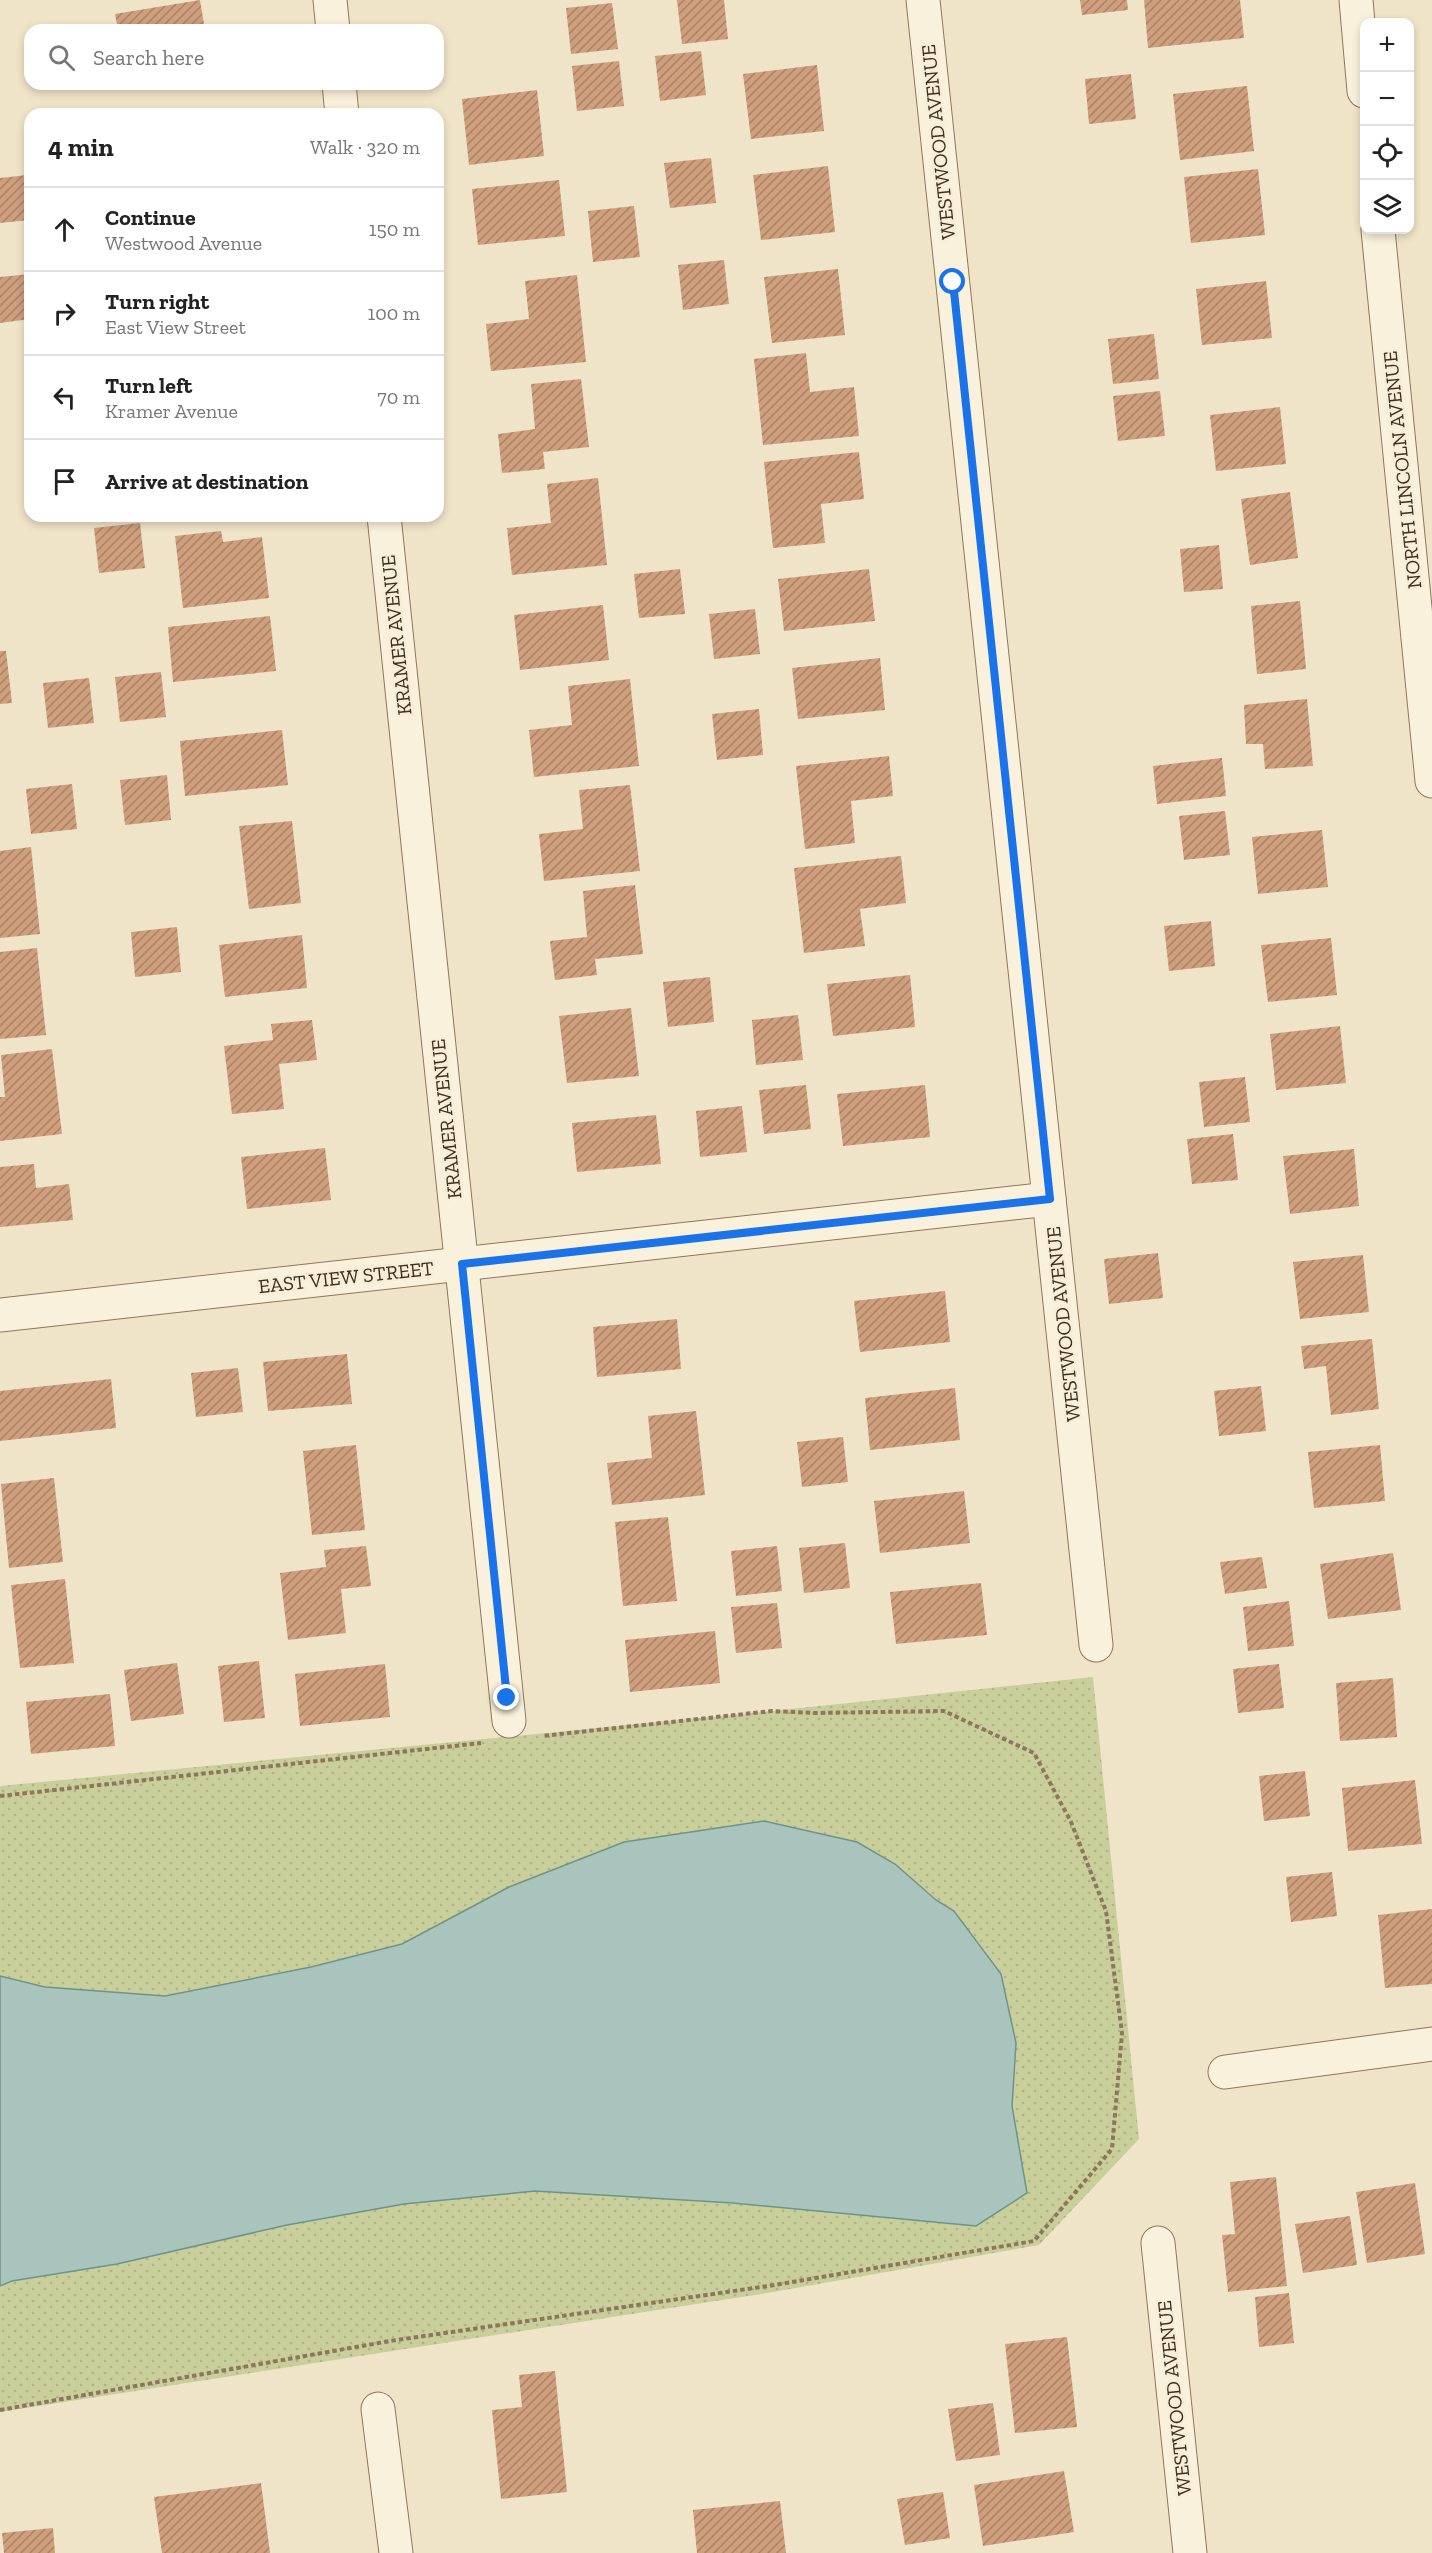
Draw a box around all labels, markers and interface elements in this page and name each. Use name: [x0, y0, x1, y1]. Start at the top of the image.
map controls: [1360, 18, 1414, 234]
button: +: [1360, 18, 1414, 72]
search box: [24, 24, 444, 90]
icon: search: [45, 41, 78, 74]
street label: WESTWOOD AVENUE: [916, 43, 960, 241]
text: Search here: [93, 44, 204, 71]
button: −: [1360, 72, 1414, 126]
button: locate: [1360, 126, 1414, 180]
text: 4 min: [48, 131, 114, 163]
text: Walk · 320 m: [310, 135, 420, 159]
button: layers: [1360, 180, 1414, 234]
text: Continue: [105, 204, 196, 231]
icon: ahead: [48, 213, 81, 246]
text: 150 m: [369, 217, 420, 241]
text: Westwood Avenue: [105, 231, 262, 255]
route start: [939, 268, 965, 294]
text: Turn right: [105, 288, 209, 315]
icon: right: [48, 297, 81, 330]
text: 100 m: [367, 301, 420, 325]
text: East View Street: [105, 315, 246, 339]
street label: NORTH LINCOLN AVENUE: [1378, 350, 1426, 590]
text: Turn left: [105, 372, 192, 399]
icon: left: [48, 381, 81, 414]
text: 70 m: [377, 385, 420, 409]
text: Kramer Avenue: [105, 399, 238, 423]
icon: arrive: [48, 465, 81, 498]
text: Arrive at destination: [105, 468, 308, 495]
street label: KRAMER AVENUE: [376, 554, 416, 716]
street label: KRAMER AVENUE: [426, 1038, 466, 1200]
street label: WESTWOOD AVENUE: [1041, 1225, 1085, 1423]
street label: EAST VIEW STREET: [257, 1256, 435, 1298]
route end: [493, 1684, 519, 1710]
street label: WESTWOOD AVENUE: [1152, 2299, 1196, 2497]

